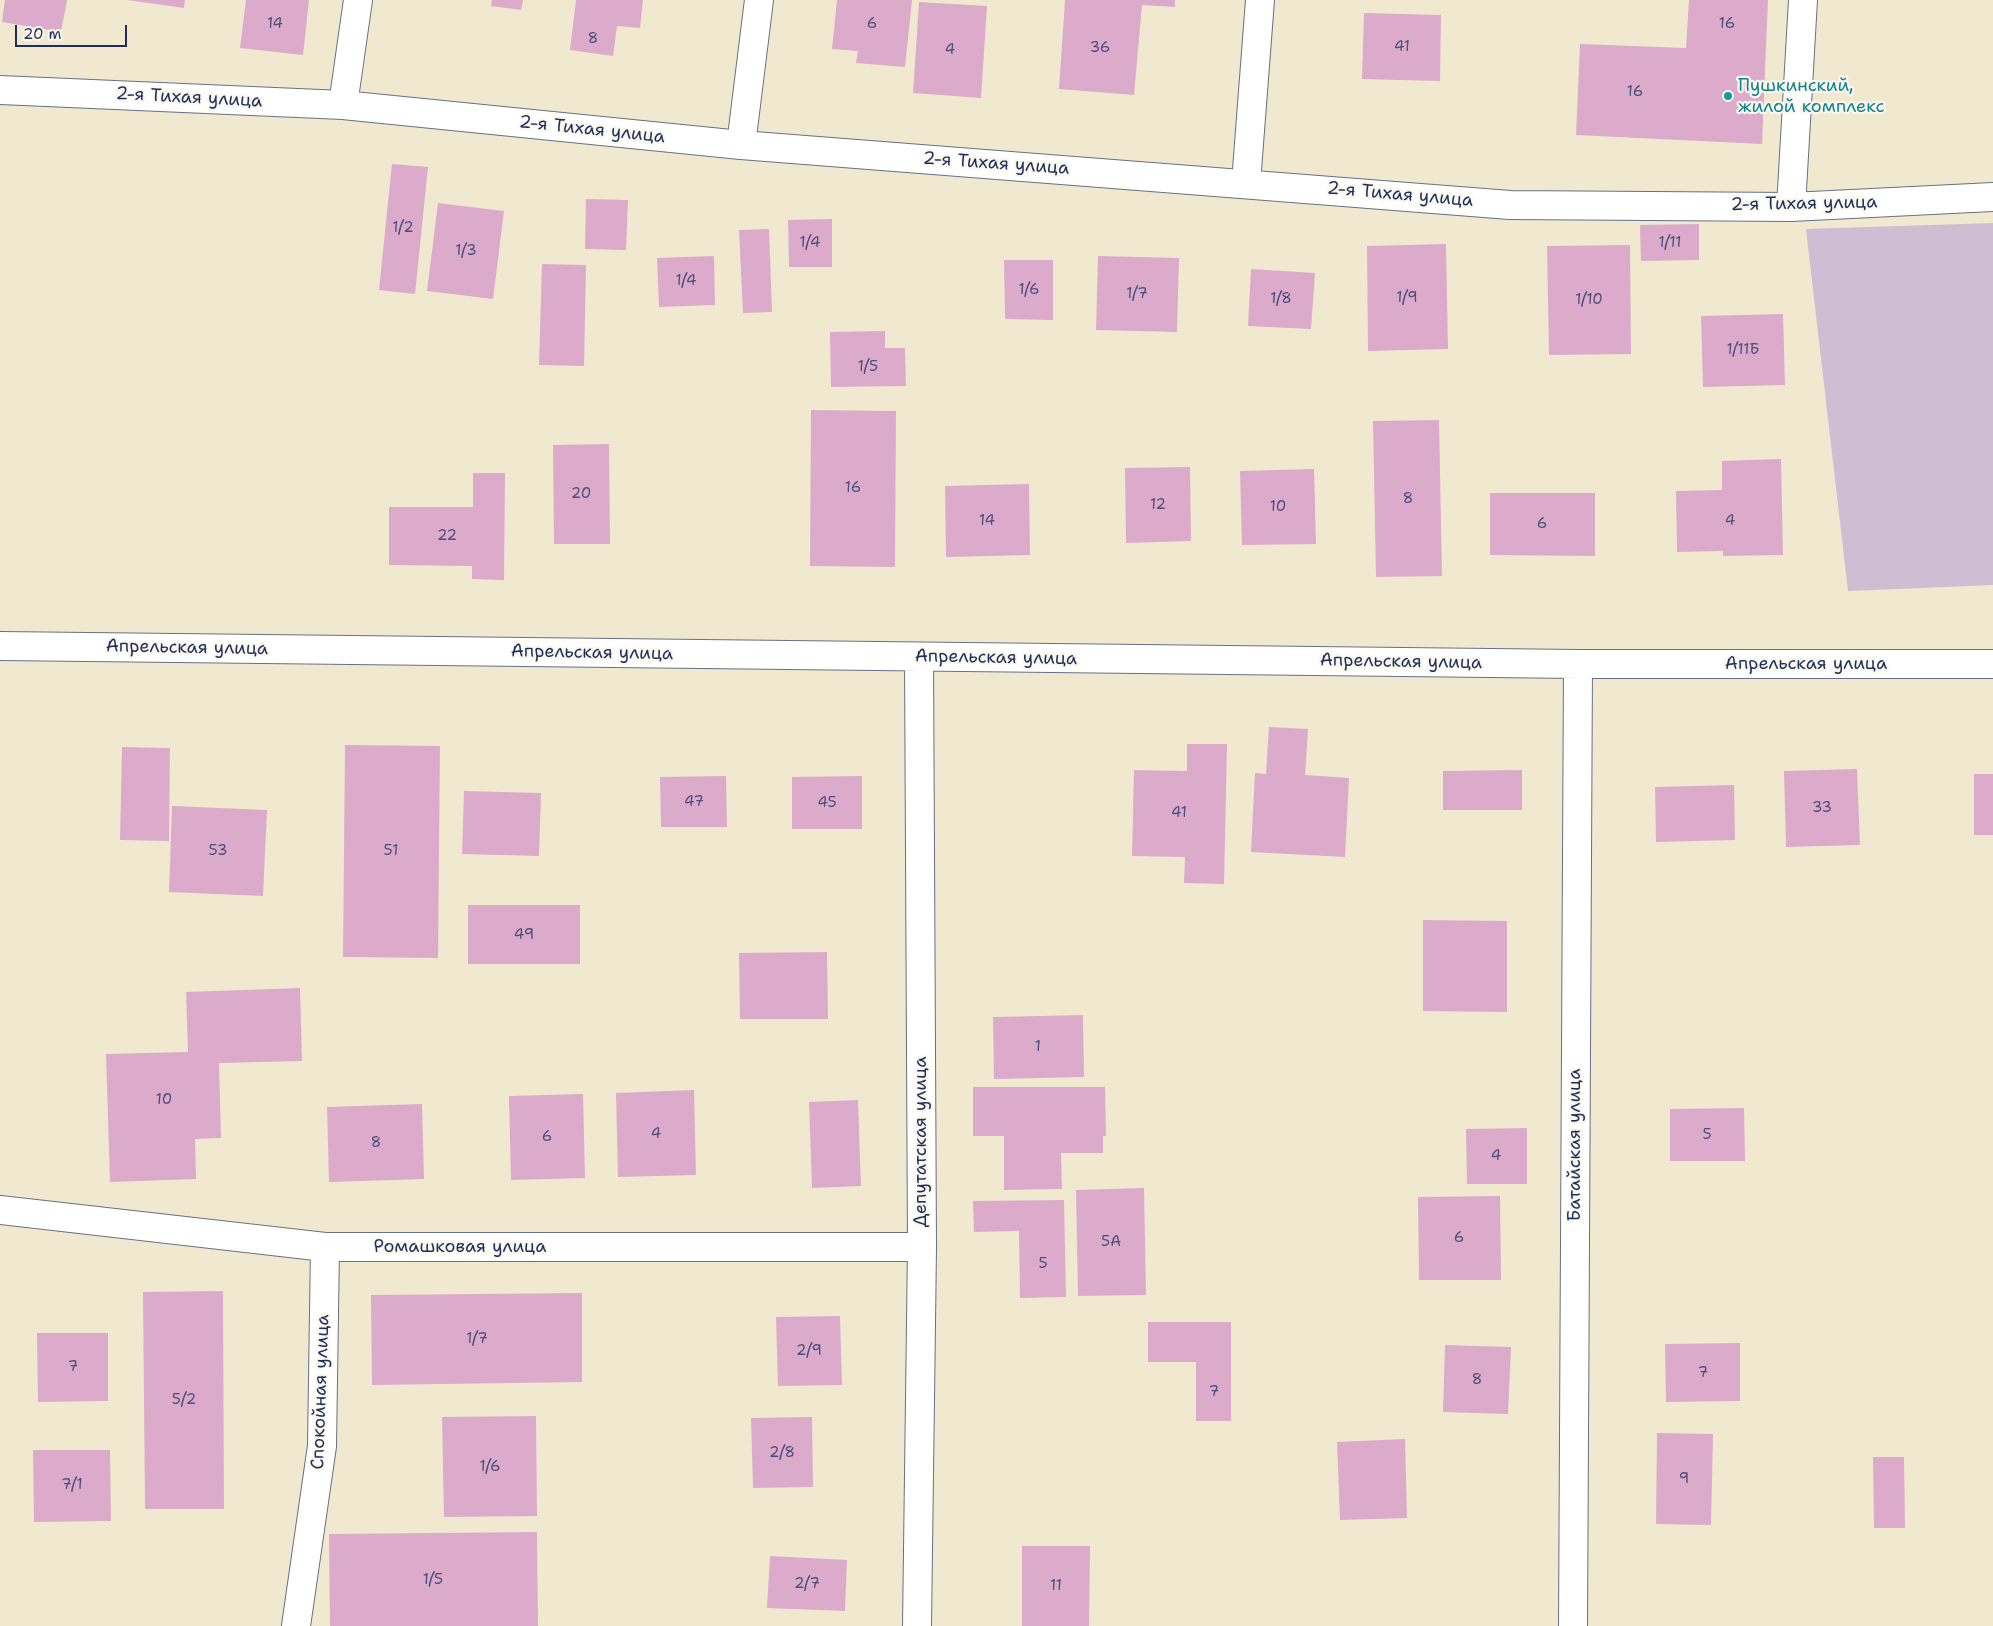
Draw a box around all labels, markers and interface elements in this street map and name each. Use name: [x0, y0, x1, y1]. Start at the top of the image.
scale bar: [18, 15, 130, 47]
house number: 14: [267, 15, 283, 33]
house number: 6: [867, 15, 877, 33]
house number: 16: [1719, 15, 1735, 33]
text: 20 m: [23, 24, 62, 44]
house number: 8: [588, 30, 598, 48]
house number: 41: [1394, 38, 1410, 56]
house number: 36: [1090, 39, 1110, 57]
house number: 4: [945, 41, 955, 59]
place label: Пушкинский, жилой комплекс: [1738, 75, 1884, 118]
street label: 2-я Тихая улица: [115, 83, 263, 113]
house number: 16: [1627, 83, 1643, 101]
marker: Пушкинский, жилой комплекс: [1722, 90, 1734, 102]
street label: 2-я Тихая улица: [518, 112, 666, 148]
street label: 2-я Тихая улица: [922, 148, 1070, 180]
street label: 2-я Тихая улица: [1326, 178, 1474, 212]
street label: 2-я Тихая улица: [1730, 192, 1878, 216]
house number: 1/2: [392, 219, 414, 237]
house number: 1/4: [799, 234, 821, 252]
house number: 1/11: [1658, 234, 1682, 252]
house number: 1/3: [455, 242, 477, 260]
house number: 1/4: [675, 272, 697, 290]
house number: 1/6: [1018, 281, 1040, 299]
house number: 1/7: [1126, 285, 1148, 303]
house number: 1/9: [1396, 289, 1418, 307]
house number: 1/8: [1270, 290, 1292, 308]
house number: 1/10: [1575, 291, 1603, 309]
house number: 1/11Б: [1726, 341, 1760, 359]
house number: 1/5: [858, 358, 878, 376]
house number: 16: [845, 479, 861, 497]
house number: 20: [571, 485, 591, 503]
house number: 8: [1403, 490, 1413, 508]
house number: 12: [1150, 496, 1166, 514]
house number: 10: [1270, 498, 1286, 516]
house number: 14: [979, 512, 995, 530]
house number: 4: [1725, 512, 1735, 530]
house number: 6: [1537, 515, 1547, 533]
house number: 22: [437, 527, 457, 545]
street label: Апрельская улица: [106, 636, 268, 660]
street label: Апрельская улица: [511, 641, 673, 665]
street label: Апрельская улица: [915, 646, 1077, 670]
street label: Апрельская улица: [1320, 650, 1482, 674]
street label: Апрельская улица: [1725, 653, 1887, 675]
house number: 47: [684, 793, 704, 811]
house number: 45: [817, 794, 837, 812]
house number: 33: [1812, 799, 1832, 817]
house number: 41: [1171, 804, 1187, 822]
house number: 53: [209, 842, 227, 860]
house number: 51: [384, 842, 398, 860]
house number: 49: [514, 926, 534, 944]
house number: 1: [1035, 1038, 1041, 1056]
street label: Депутатская улица: [910, 1057, 932, 1227]
street label: Батайская улица: [1564, 1069, 1586, 1221]
house number: 10: [156, 1091, 172, 1109]
house number: 4: [651, 1125, 661, 1143]
house number: 5: [1702, 1126, 1712, 1144]
house number: 6: [542, 1128, 552, 1146]
house number: 8: [371, 1134, 381, 1152]
house number: 4: [1491, 1147, 1501, 1165]
house number: 6: [1454, 1229, 1464, 1247]
house number: 5А: [1101, 1233, 1121, 1251]
street label: Ромашковая улица: [374, 1236, 546, 1258]
house number: 5: [1038, 1255, 1048, 1273]
street label: Спокойная улица: [307, 1314, 335, 1470]
house number: 1/7: [466, 1330, 488, 1348]
house number: 2/9: [796, 1342, 822, 1360]
house number: 7: [68, 1358, 78, 1376]
house number: 7: [1698, 1364, 1708, 1382]
house number: 8: [1472, 1371, 1482, 1389]
house number: 7: [1209, 1383, 1219, 1401]
house number: 5/2: [172, 1391, 196, 1409]
house number: 2/8: [769, 1444, 795, 1462]
house number: 1/6: [479, 1458, 501, 1476]
house number: 9: [1679, 1470, 1689, 1488]
house number: 7/1: [61, 1476, 83, 1494]
house number: 1/5: [423, 1571, 443, 1589]
house number: 2/7: [794, 1575, 820, 1593]
house number: 11: [1050, 1577, 1062, 1595]

